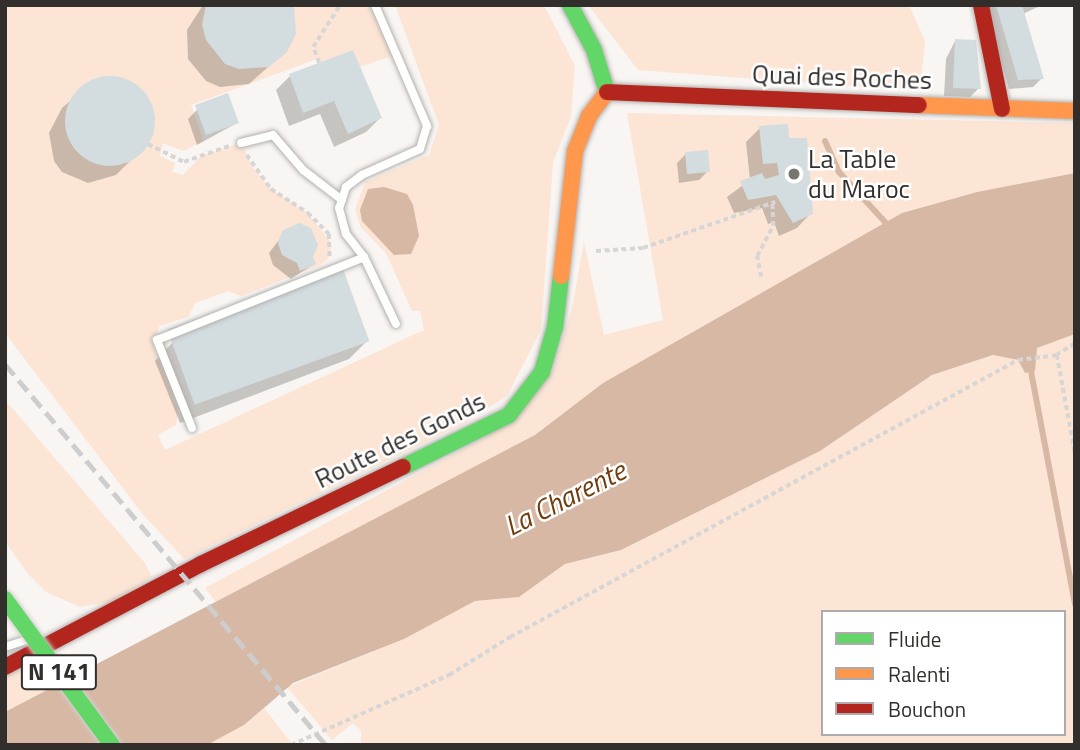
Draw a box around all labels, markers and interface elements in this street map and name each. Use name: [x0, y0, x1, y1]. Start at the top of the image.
street label: Quai des Roches: [751, 58, 933, 96]
place label: La Table du Maroc: [808, 143, 910, 204]
marker: La Table du Maroc: [786, 166, 802, 182]
street label: Route des Gonds: [310, 385, 490, 495]
water label: La Charente: [499, 453, 631, 543]
legend: [821, 610, 1066, 736]
text: Fluide: [888, 623, 941, 655]
road number: N 141: [20, 652, 98, 692]
text: Ralenti: [888, 658, 950, 690]
text: Bouchon: [888, 693, 966, 725]

